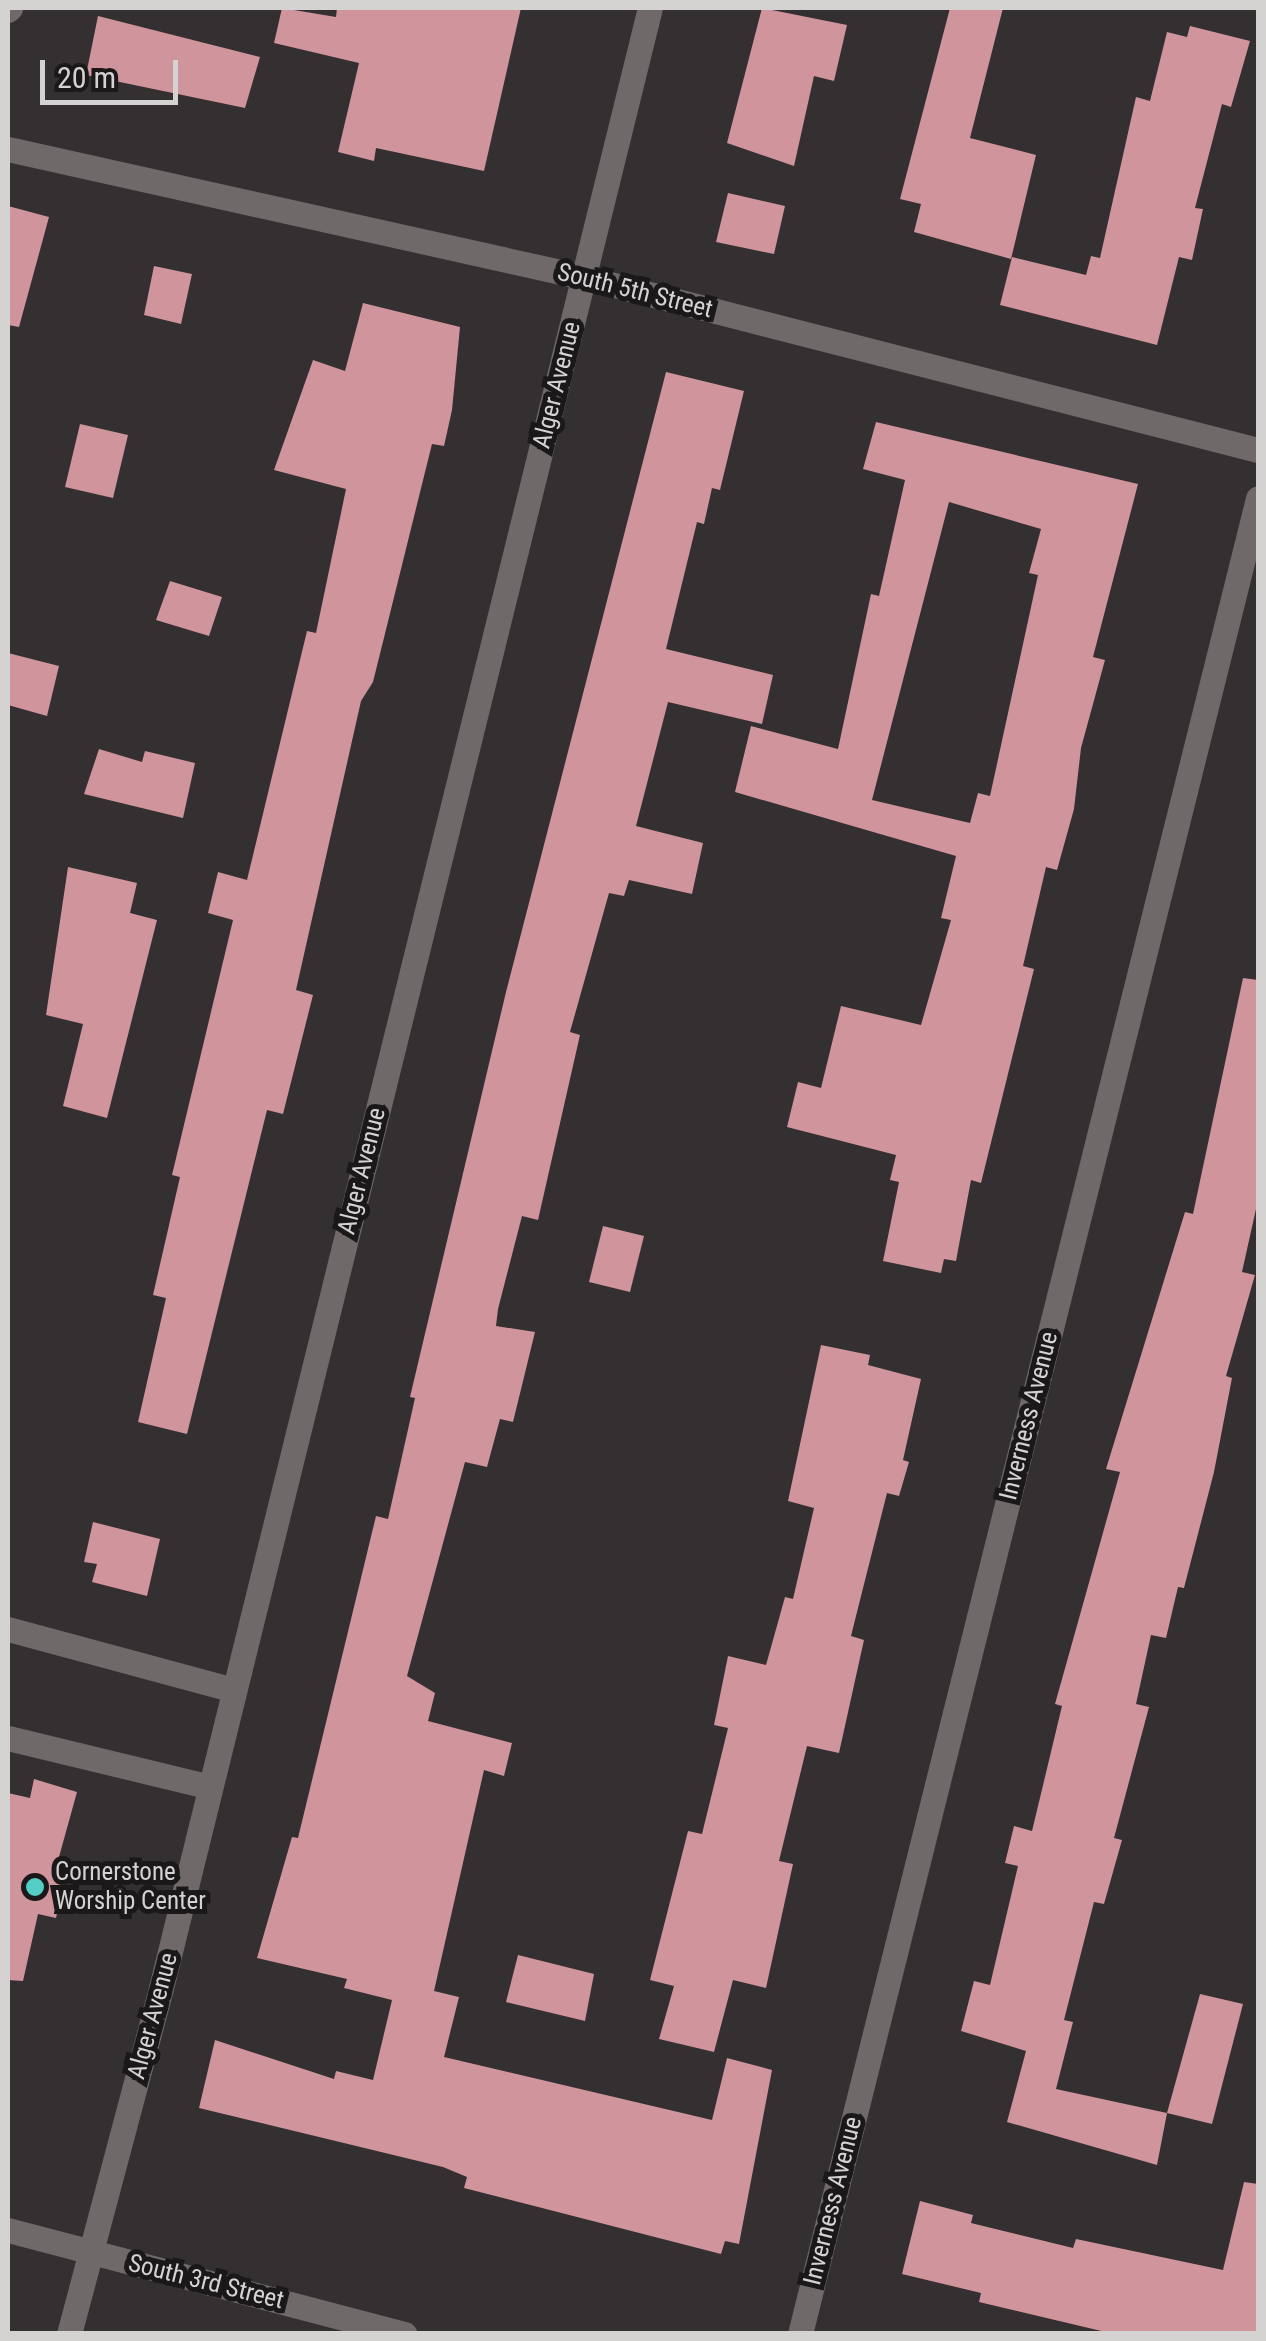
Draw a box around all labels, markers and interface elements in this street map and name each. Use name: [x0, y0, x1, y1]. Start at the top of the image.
scale bar: [45, 40, 182, 102]
text: 20 m: [57, 60, 116, 95]
street label: South 5th Street: [554, 257, 716, 325]
street label: Alger Avenue: [527, 319, 587, 451]
street label: Alger Avenue: [332, 1105, 392, 1237]
street label: Inverness Avenue: [994, 1329, 1064, 1503]
place label: Cornerstone Worship Center: [55, 1858, 206, 1917]
marker: Cornerstone Worship Center: [24, 1876, 46, 1898]
street label: Alger Avenue: [122, 1950, 184, 2082]
street label: Inverness Avenue: [798, 2114, 868, 2288]
street label: South 3rd Street: [125, 2248, 287, 2316]

